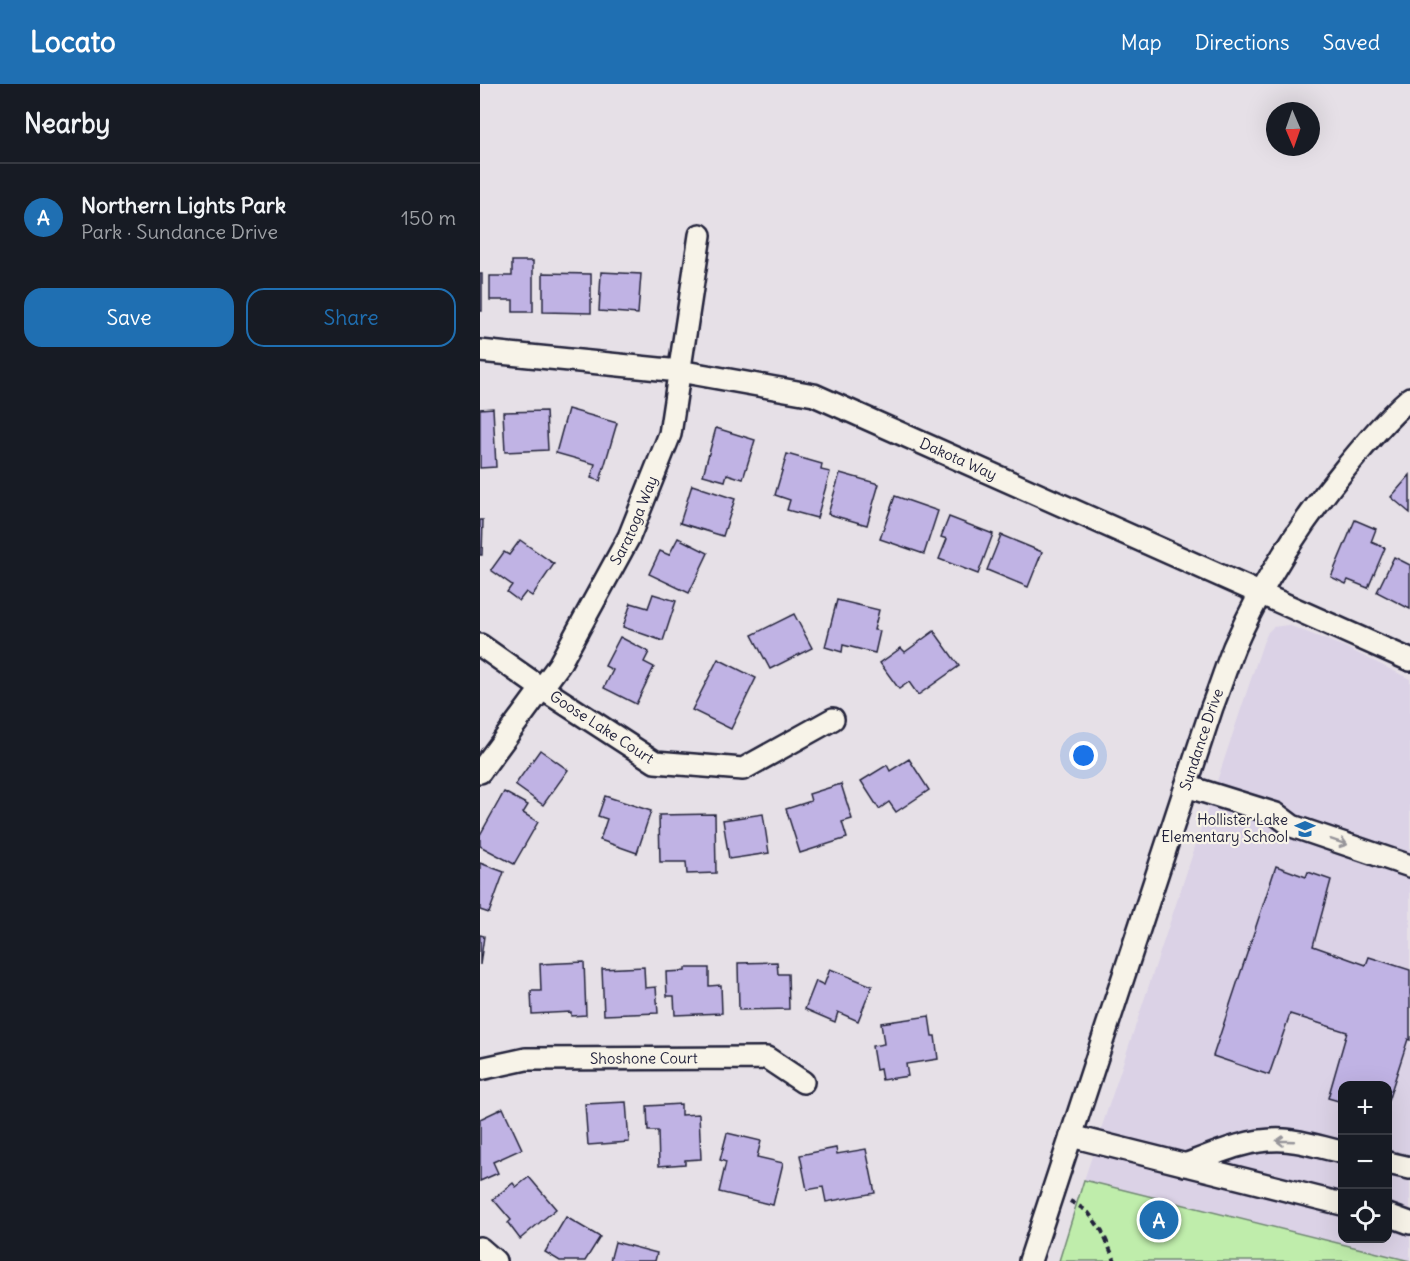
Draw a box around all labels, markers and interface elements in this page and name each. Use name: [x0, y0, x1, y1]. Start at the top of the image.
text: Locato: [30, 24, 116, 60]
text: Map: [1121, 29, 1162, 56]
text: Directions: [1195, 29, 1289, 56]
text: Saved: [1322, 29, 1380, 56]
north arrow: [1266, 102, 1320, 156]
text: Nearby: [24, 107, 110, 140]
text: Northern Lights Park: [81, 191, 286, 219]
text: A: [37, 205, 50, 230]
text: 150 m: [401, 205, 456, 230]
text: Park · Sundance Drive: [81, 219, 278, 244]
button: Save: [24, 288, 234, 347]
button: Share: [246, 288, 456, 347]
street label: Dakota Way: [917, 433, 1000, 484]
street label: Saratoga Way: [605, 473, 661, 568]
street label: Goose Lake Court: [546, 686, 658, 768]
street label: Sundance Drive: [1175, 686, 1227, 793]
your location: [1069, 741, 1098, 770]
place label: Hollister Lake Elementary School: [1161, 810, 1288, 846]
school or university icon: Hollister Lake Elementary School: [1293, 817, 1317, 841]
one-way arrow: [1329, 837, 1348, 848]
street label: Shoshone Court: [590, 1048, 698, 1068]
map controls: [1338, 1081, 1392, 1243]
button: +: [1338, 1081, 1392, 1135]
one-way arrow: [1276, 1135, 1296, 1146]
button: −: [1338, 1135, 1392, 1189]
button: locate: [1338, 1189, 1392, 1243]
pin: A: [1140, 1198, 1178, 1242]

